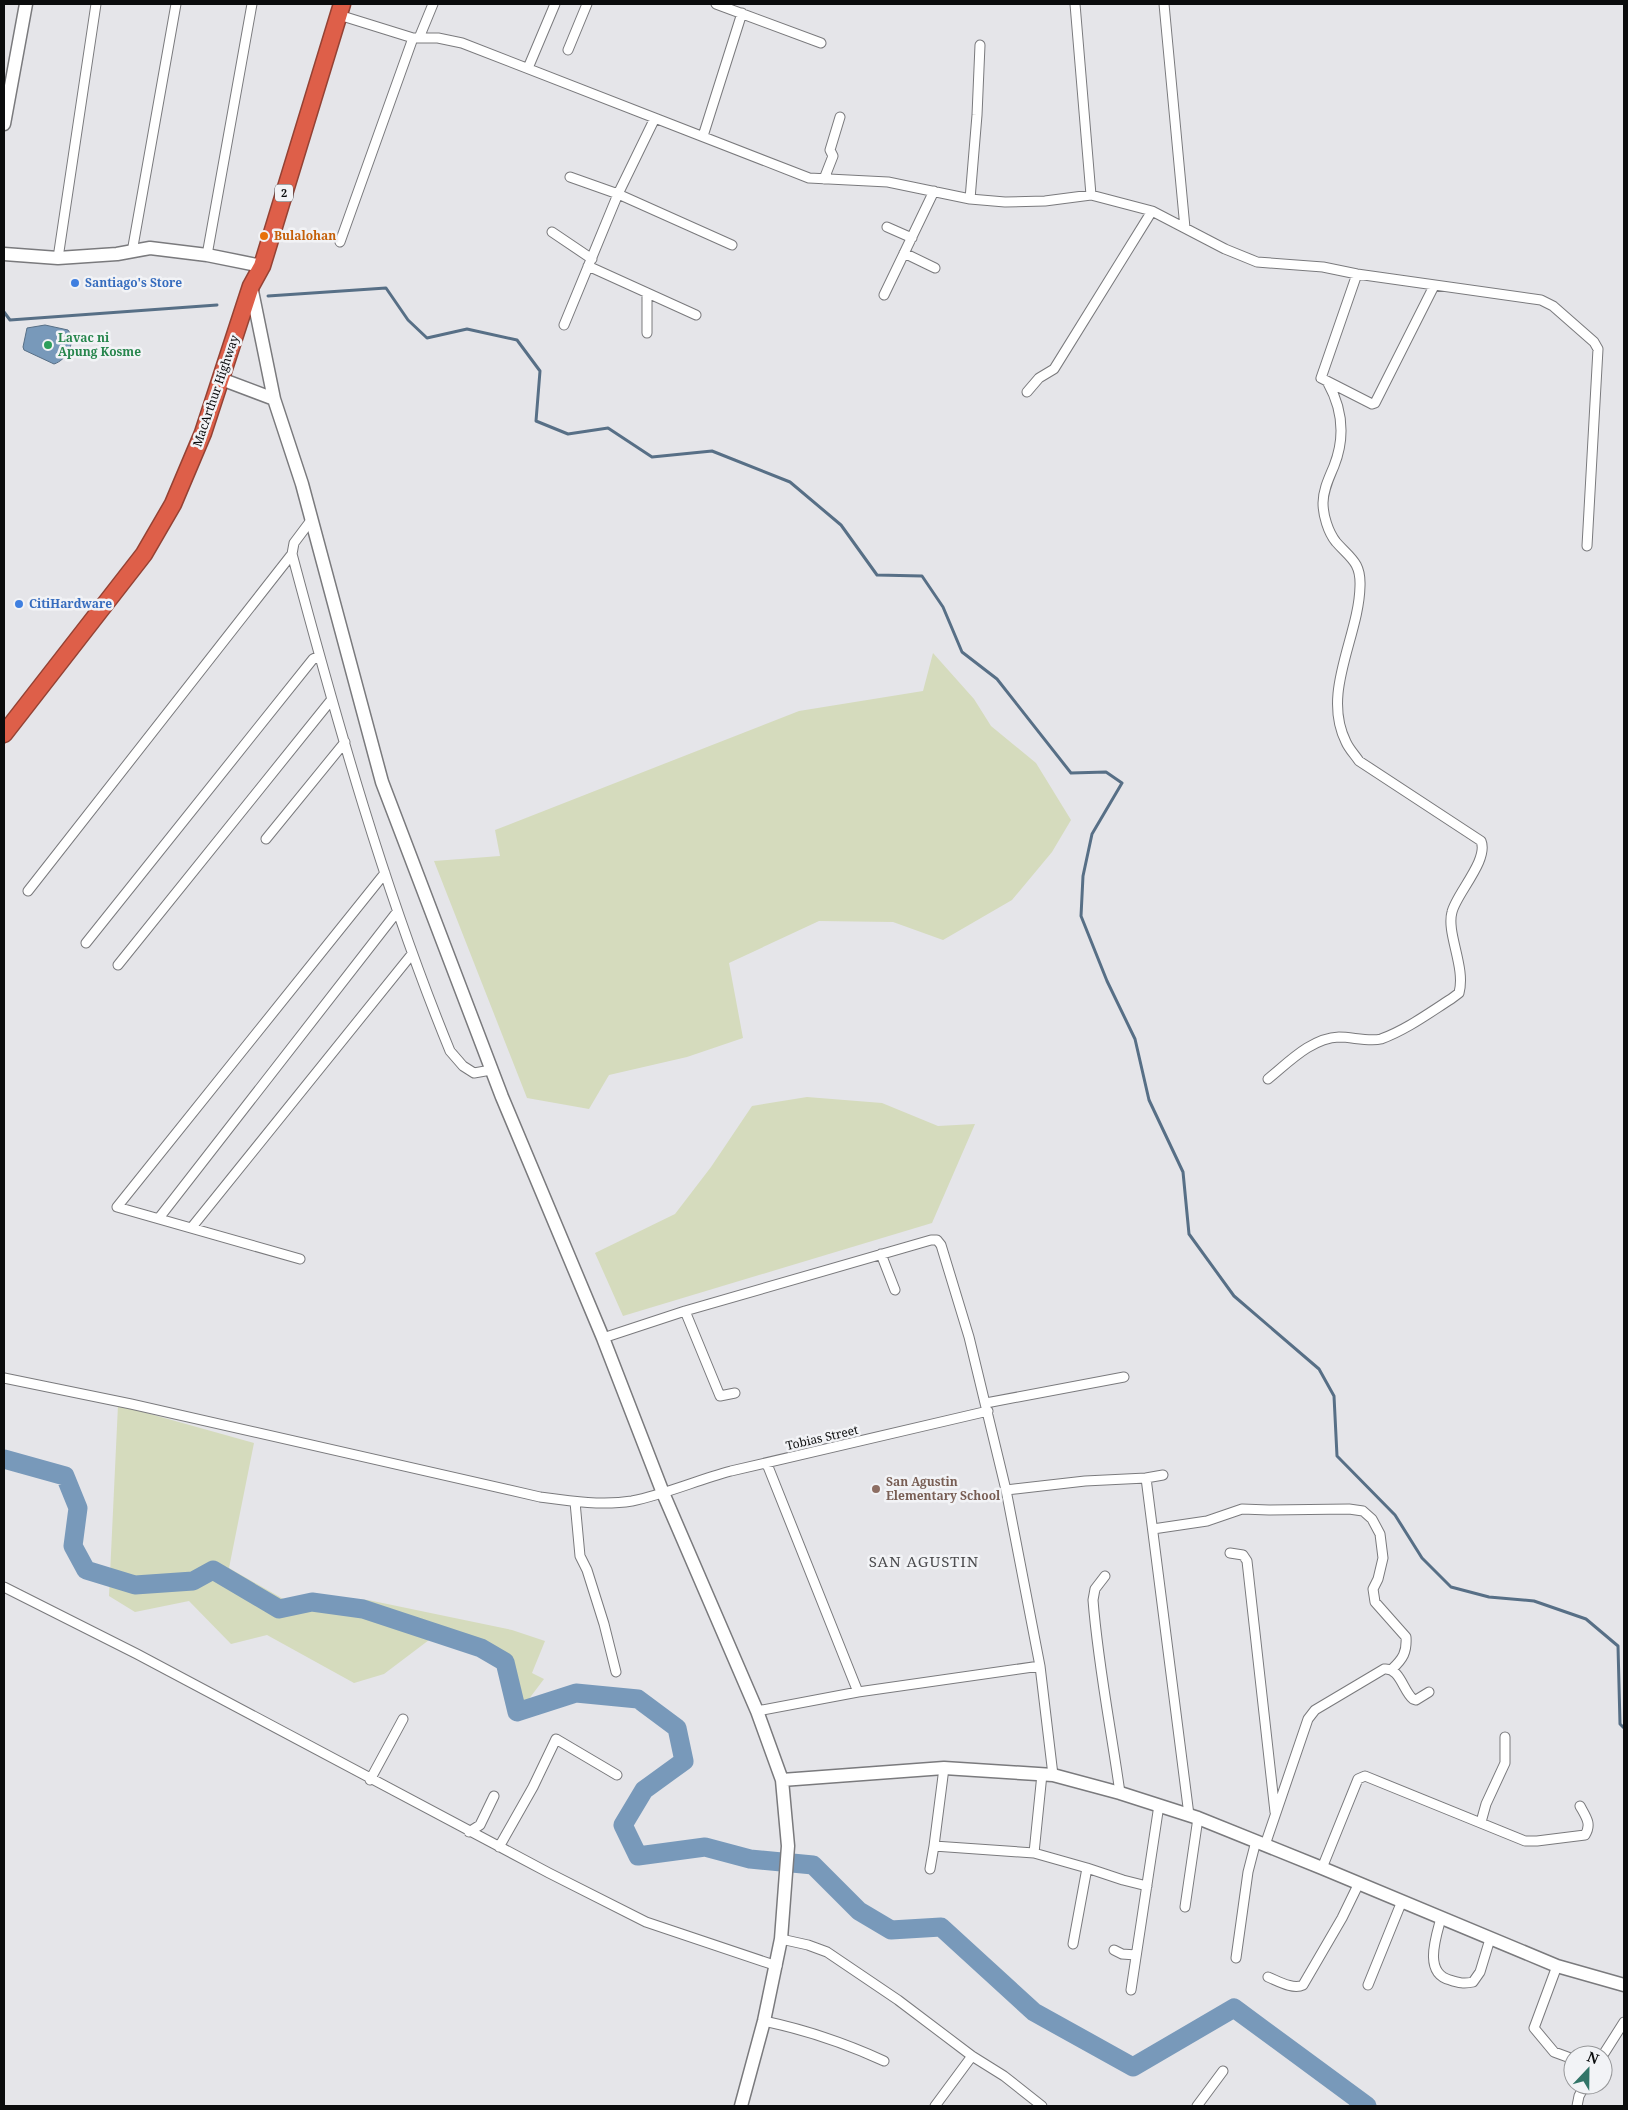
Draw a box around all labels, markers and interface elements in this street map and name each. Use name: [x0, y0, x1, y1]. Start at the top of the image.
road number: 2: [275, 184, 293, 202]
place label: Bulalohan: [274, 227, 336, 244]
marker: Bulalohan: [258, 230, 270, 242]
place label: Santiago's Store: [85, 274, 182, 291]
marker: Santiago's Store: [69, 277, 81, 289]
place label: Lavac ni Apung Kosme: [58, 329, 141, 360]
street label: MacArthur Highway: [188, 332, 243, 449]
marker: Lavac ni Apung Kosme: [42, 339, 54, 351]
place label: CitiHardware: [29, 595, 112, 612]
marker: CitiHardware: [13, 598, 25, 610]
street label: Tobias Street: [784, 1421, 860, 1454]
place label: San Agustin Elementary School: [886, 1473, 1001, 1504]
marker: San Agustin Elementary School: [870, 1483, 882, 1495]
district label: SAN AGUSTIN: [869, 1551, 979, 1571]
north arrow: [1563, 2045, 1613, 2095]
text: N: [1584, 2047, 1602, 2068]

